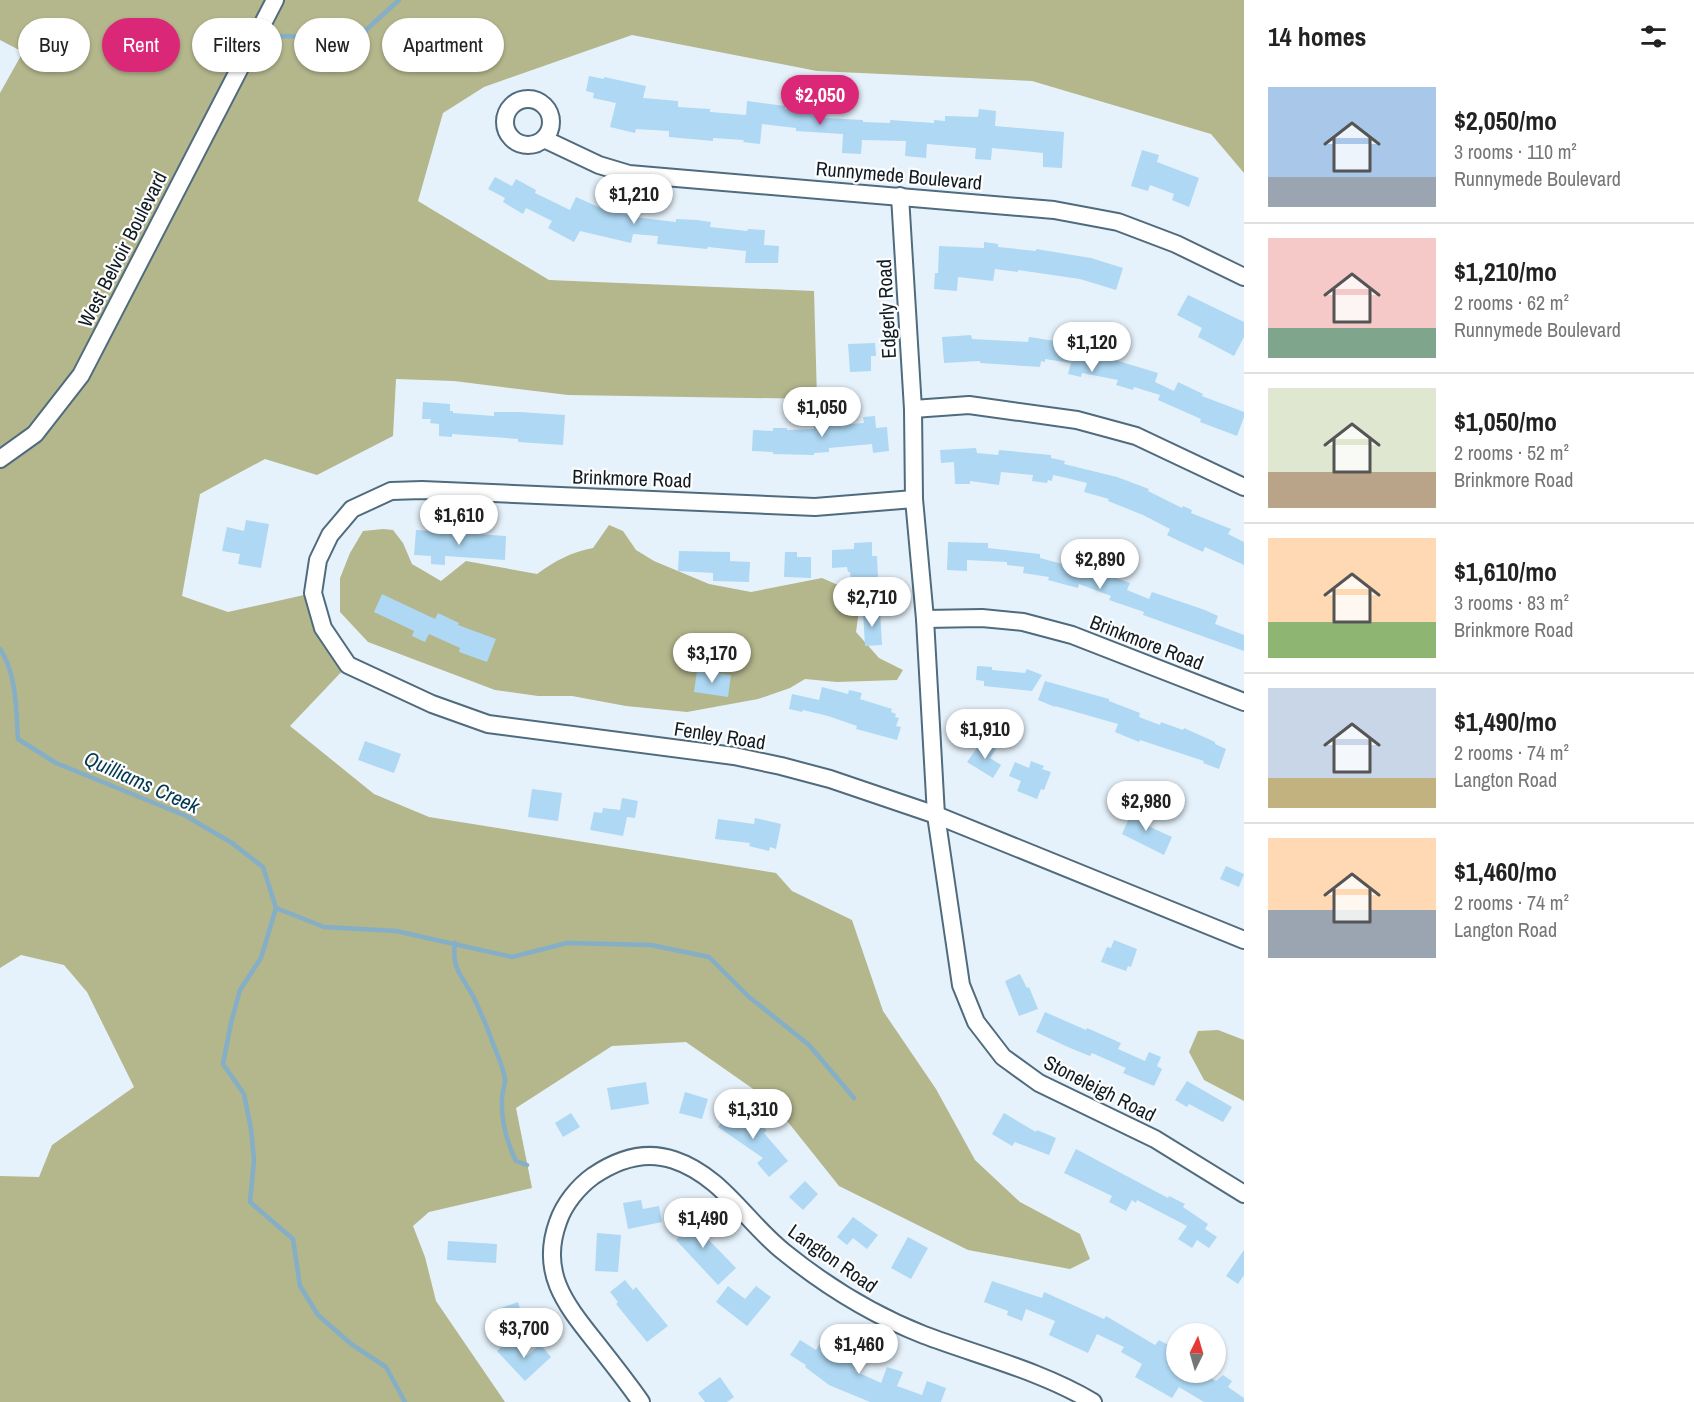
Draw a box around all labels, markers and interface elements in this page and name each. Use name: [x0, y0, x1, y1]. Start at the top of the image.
chip: Buy: [18, 18, 90, 72]
chip: Rent: [102, 18, 180, 72]
chip: Filters: [192, 18, 282, 72]
chip: New: [294, 18, 370, 72]
chip: Apartment: [382, 18, 504, 72]
text: 14 homes: [1268, 19, 1366, 54]
icon: filters: [1637, 20, 1670, 53]
pin: $2,050: [771, 75, 869, 126]
text: $2,050: [795, 81, 845, 108]
text: $2,050/mo: [1454, 103, 1557, 138]
icon: home: [1316, 111, 1388, 183]
text: 3 rooms · 110 m²: [1454, 138, 1577, 165]
street label: Runnymede Boulevard: [815, 154, 983, 196]
text: Runnymede Boulevard: [1454, 165, 1621, 192]
street label: West Belvoir Boulevard: [71, 167, 173, 331]
pin: $1,210: [585, 174, 683, 225]
text: $1,210: [609, 180, 659, 207]
text: $1,210/mo: [1454, 254, 1557, 289]
street label: Edgerly Road: [870, 259, 902, 359]
icon: home: [1316, 262, 1388, 334]
text: 2 rooms · 62 m²: [1454, 289, 1569, 316]
text: Runnymede Boulevard: [1454, 316, 1621, 343]
pin: $1,120: [1043, 322, 1141, 373]
text: $1,120: [1067, 328, 1117, 355]
pin: $1,050: [773, 387, 871, 438]
text: $1,050: [797, 393, 847, 420]
text: $1,050/mo: [1454, 404, 1557, 439]
icon: home: [1316, 412, 1388, 484]
text: 2 rooms · 52 m²: [1454, 439, 1569, 466]
street label: Brinkmore Road: [572, 462, 692, 494]
text: Brinkmore Road: [1454, 466, 1573, 493]
pin: $1,610: [410, 495, 508, 546]
text: $1,610: [434, 501, 484, 528]
pin: $2,890: [1051, 539, 1149, 590]
text: $2,890: [1075, 545, 1125, 572]
text: $1,610/mo: [1454, 554, 1557, 589]
icon: home: [1316, 562, 1388, 634]
pin: $2,710: [823, 577, 921, 628]
text: $2,710: [847, 583, 897, 610]
text: 3 rooms · 83 m²: [1454, 589, 1569, 616]
street label: Brinkmore Road: [1086, 608, 1208, 676]
text: Brinkmore Road: [1454, 616, 1573, 643]
pin: $3,170: [663, 633, 761, 684]
text: $3,170: [687, 639, 737, 666]
text: $1,490/mo: [1454, 704, 1557, 739]
pin: $1,910: [936, 709, 1034, 760]
icon: home: [1316, 712, 1388, 784]
street label: Fenley Road: [672, 714, 768, 756]
text: $1,910: [960, 715, 1010, 742]
text: 2 rooms · 74 m²: [1454, 739, 1569, 766]
water label: Quilliams Creek: [80, 744, 206, 821]
text: Langton Road: [1454, 766, 1557, 793]
pin: $2,980: [1097, 781, 1195, 832]
text: $2,980: [1121, 787, 1171, 814]
text: $1,460/mo: [1454, 854, 1557, 889]
icon: home: [1316, 862, 1388, 934]
text: 2 rooms · 74 m²: [1454, 889, 1569, 916]
text: Langton Road: [1454, 916, 1557, 943]
street label: Stoneleigh Road: [1039, 1048, 1161, 1128]
pin: $1,310: [704, 1089, 802, 1140]
text: $1,310: [728, 1095, 778, 1122]
pin: $1,490: [654, 1198, 752, 1249]
text: $1,490: [678, 1204, 728, 1231]
street label: Langton Road: [783, 1217, 883, 1299]
pin: $3,700: [475, 1308, 573, 1359]
text: $3,700: [499, 1314, 549, 1341]
north arrow: [1166, 1323, 1226, 1383]
map controls: [1166, 1323, 1226, 1383]
pin: $1,460: [810, 1324, 908, 1375]
text: $1,460: [834, 1330, 884, 1357]

